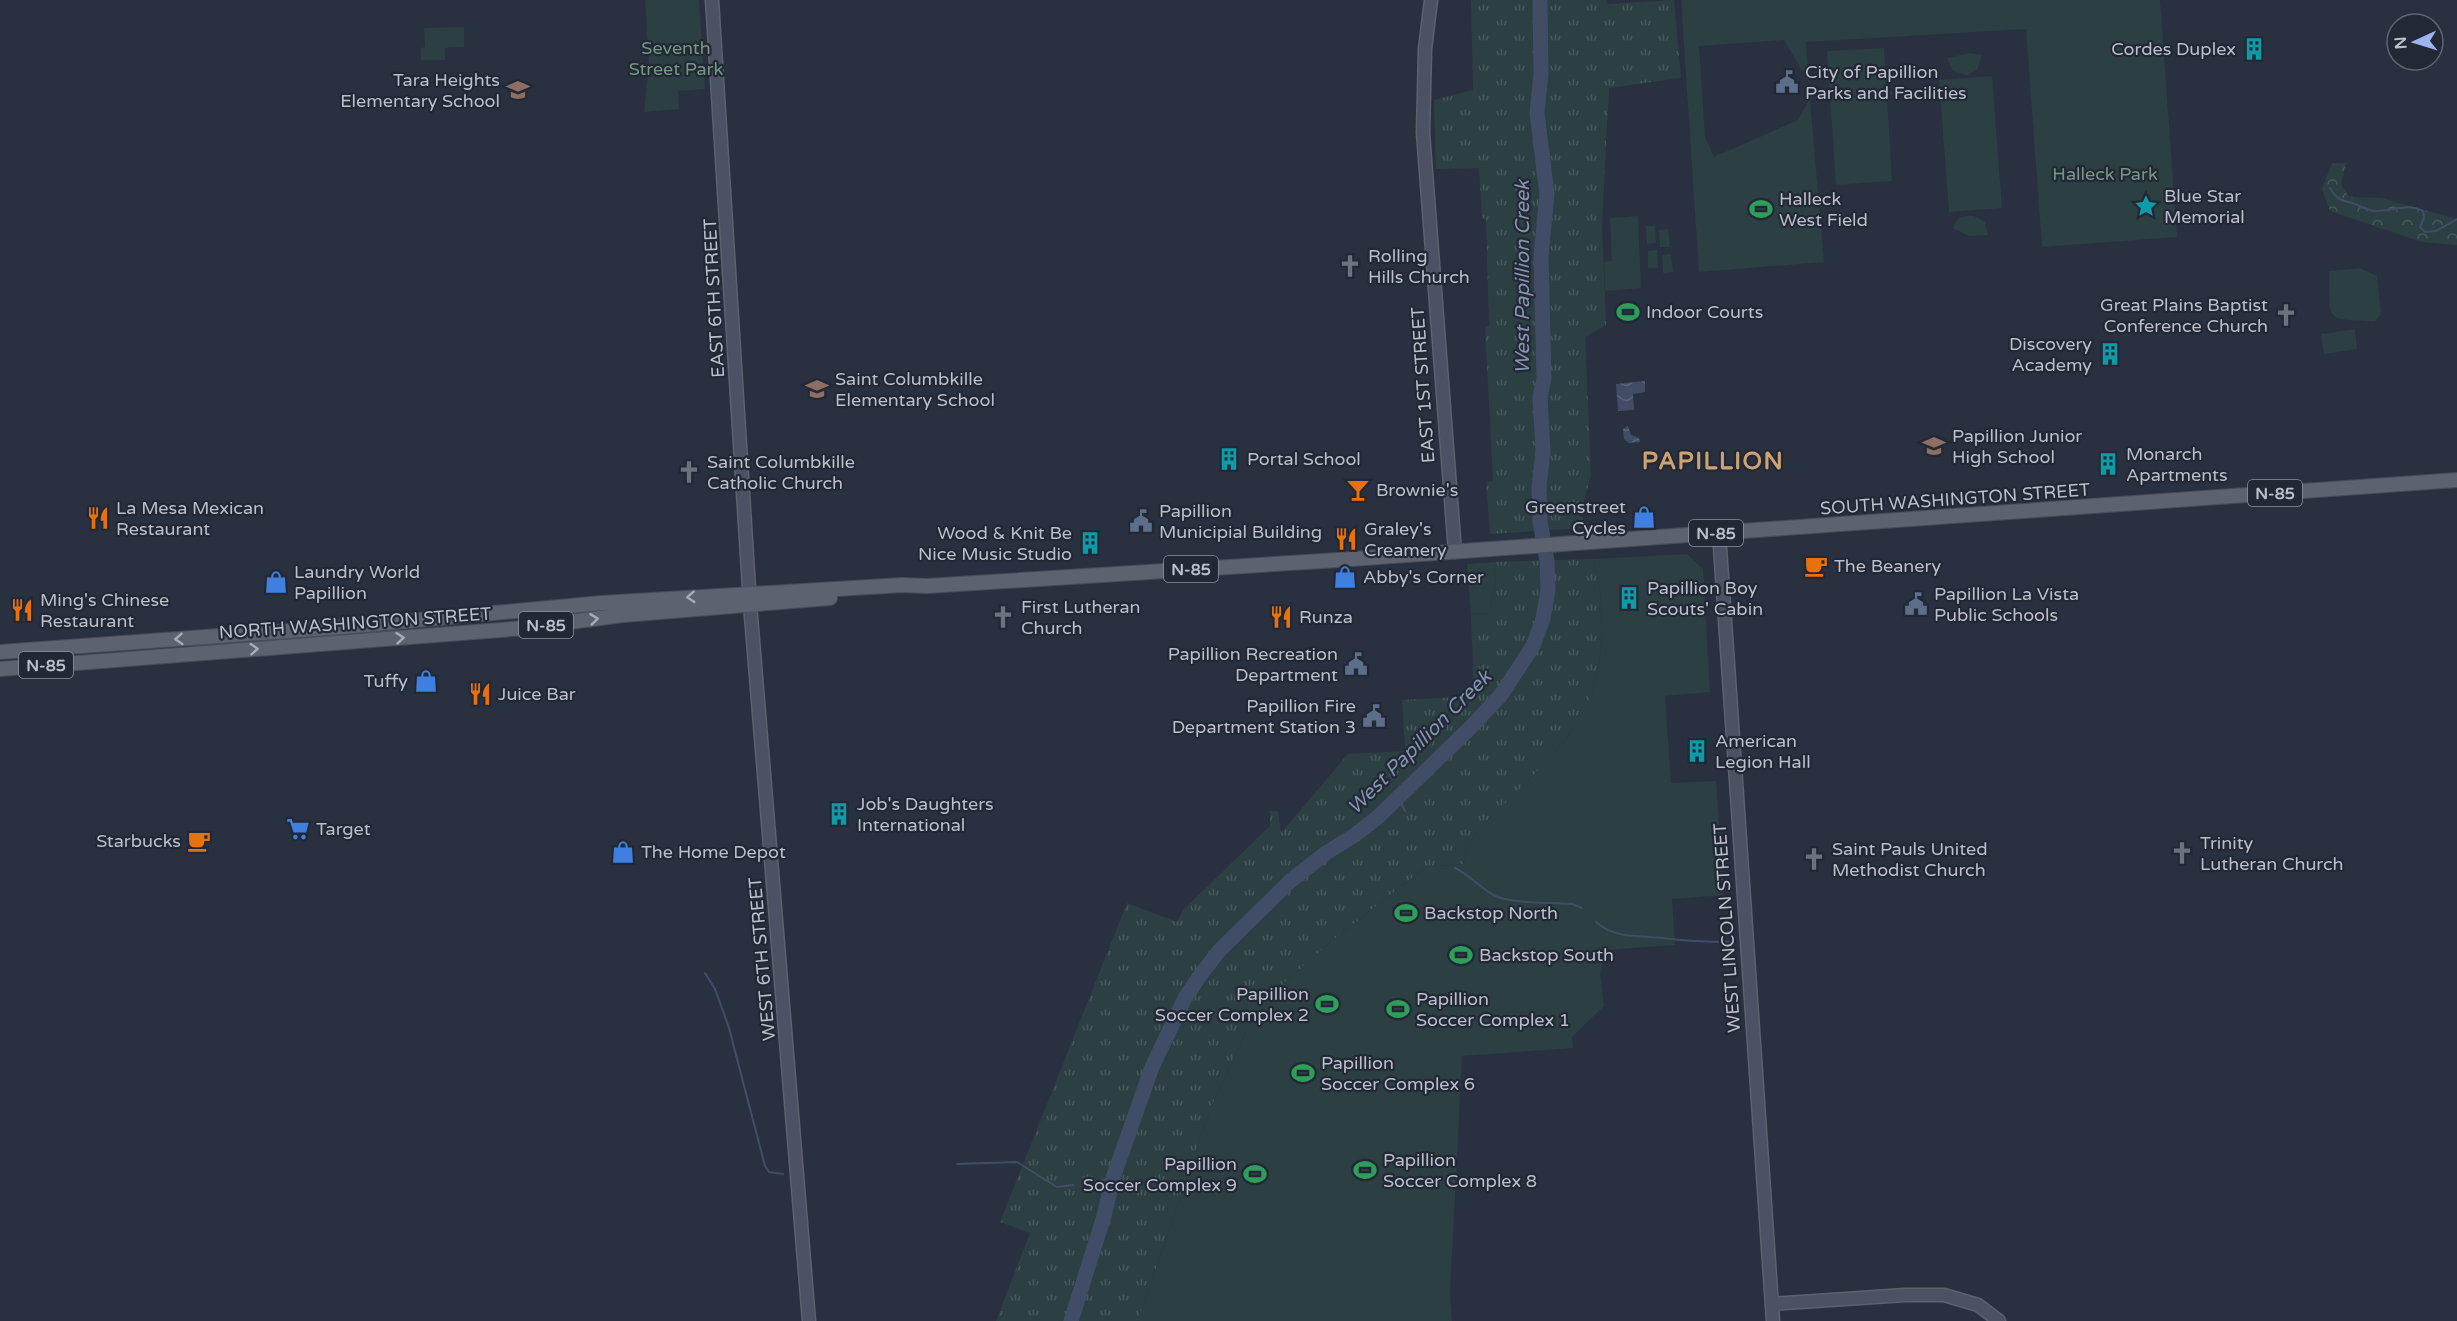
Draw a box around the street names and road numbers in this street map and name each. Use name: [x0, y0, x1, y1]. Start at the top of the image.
street label: EAST 6TH STREET: [699, 218, 729, 378]
street label: EAST 1ST STREET: [1407, 306, 1439, 464]
street label: SOUTH WASHINGTON STREET: [1819, 479, 2091, 519]
road number: N-85: [2248, 480, 2302, 506]
road number: N-85: [1689, 520, 1743, 546]
road number: N-85: [1164, 556, 1218, 582]
street label: NORTH WASHINGTON STREET: [218, 603, 492, 643]
road number: N-85: [519, 612, 573, 638]
road number: N-85: [19, 652, 73, 678]
street label: WEST LINCOLN STREET: [1709, 822, 1745, 1034]
street label: WEST 6TH STREET: [744, 876, 780, 1042]

